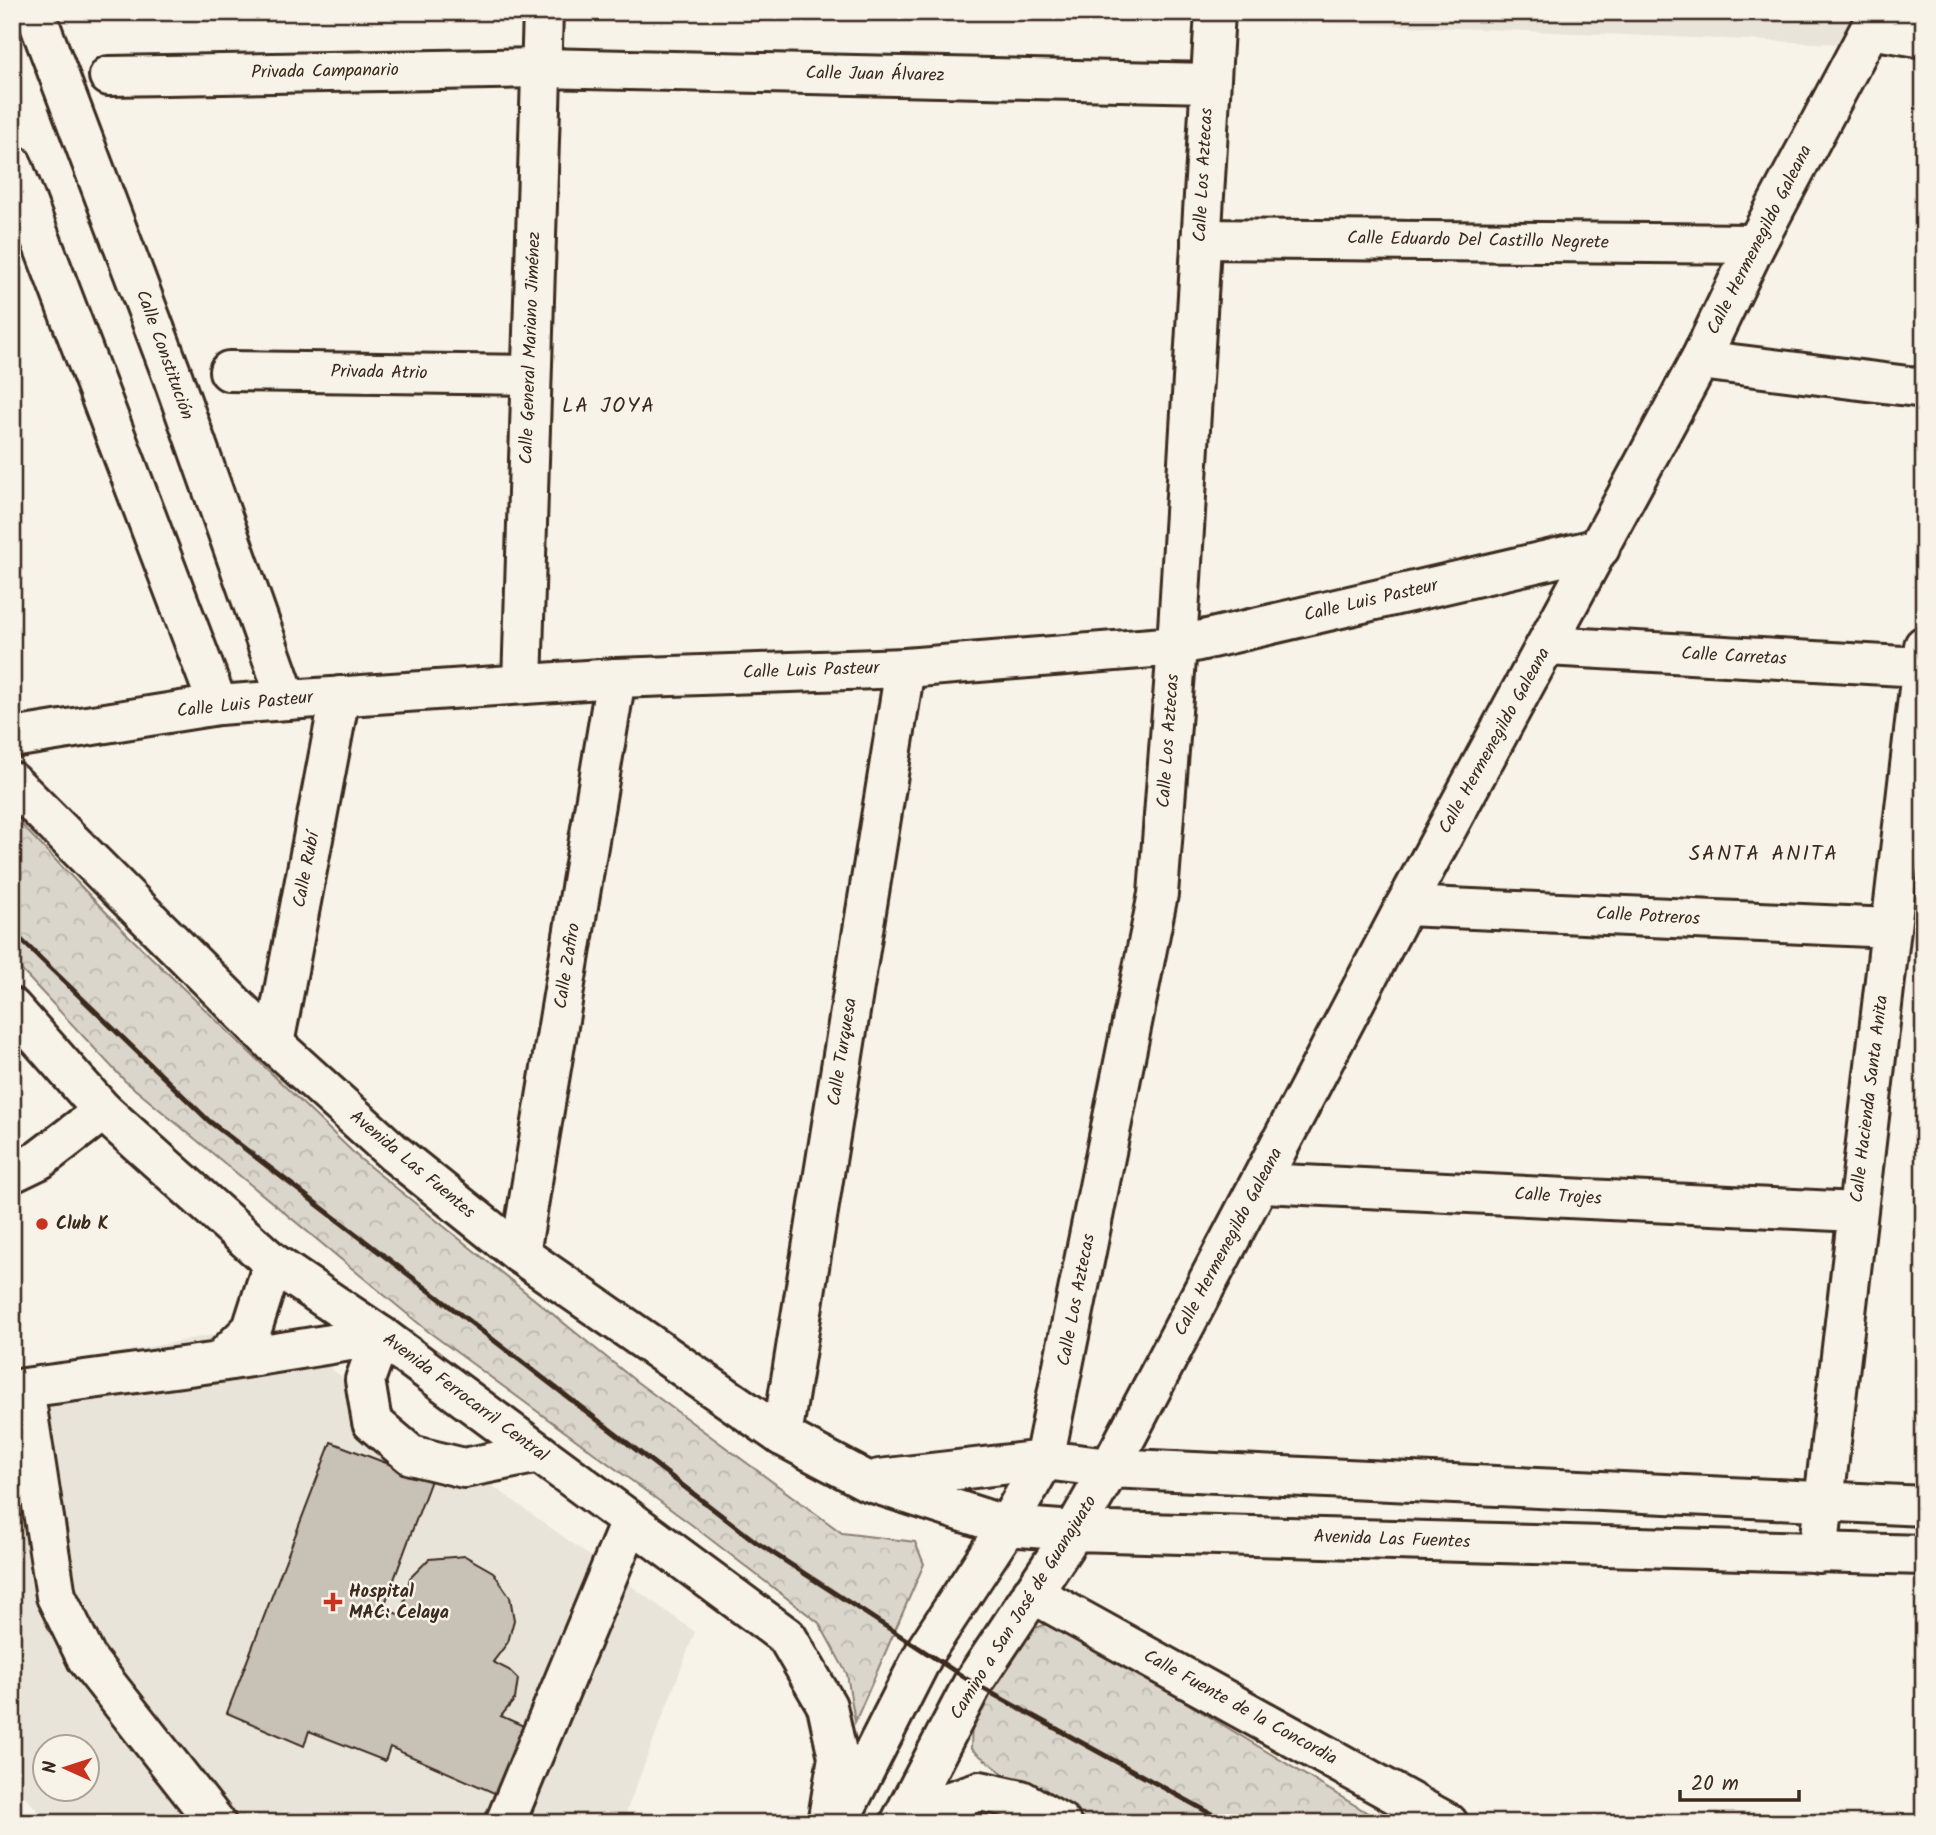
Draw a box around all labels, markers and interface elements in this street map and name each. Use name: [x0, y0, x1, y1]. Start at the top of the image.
street label: Privada Campanario: [251, 56, 399, 88]
street label: Calle Juan Álvarez: [805, 59, 945, 91]
street label: Calle Los Aztecas: [1186, 107, 1222, 243]
street label: Calle Hermenegildo Galeana: [1699, 140, 1821, 340]
street label: Calle Eduardo Del Castillo Negrete: [1347, 224, 1609, 258]
street label: Calle General Mariano Jiménez: [512, 231, 550, 465]
street label: Calle Constitución: [127, 286, 201, 424]
street label: Privada Atrio: [330, 358, 428, 388]
district label: LA JOYA: [562, 390, 656, 423]
street label: Calle Luis Pasteur: [1301, 571, 1442, 630]
street label: Calle Carretas: [1680, 640, 1788, 674]
street label: Calle Hermenegildo Galeana: [1432, 642, 1558, 840]
street label: Calle Luis Pasteur: [742, 654, 881, 688]
street label: Calle Los Aztecas: [1150, 673, 1188, 809]
street label: Calle Luis Pasteur: [176, 683, 315, 727]
street label: Calle Rubí: [285, 827, 329, 910]
district label: SANTA ANITA: [1689, 838, 1839, 871]
street label: Calle Potreros: [1595, 900, 1701, 934]
street label: Calle Zafiro: [547, 921, 589, 1011]
street label: Calle Hacienda Santa Anita: [1843, 994, 1897, 1204]
street label: Calle Turquesa: [820, 996, 866, 1108]
street label: Avenida Las Fuentes: [343, 1103, 482, 1227]
street label: Calle Hermenegildo Galeana: [1167, 1143, 1291, 1341]
street label: Calle Trojes: [1514, 1180, 1603, 1214]
place label: Club K: [56, 1210, 109, 1239]
marker: Club K: [34, 1216, 50, 1232]
street label: Calle Los Aztecas: [1050, 1231, 1104, 1369]
street label: Avenida Ferrocarril Central: [376, 1326, 555, 1470]
street label: Camino a San José de Guanajuato: [943, 1490, 1105, 1726]
street label: Avenida Las Fuentes: [1313, 1523, 1471, 1557]
place label: Hospital MAC: Celaya: [349, 1578, 449, 1628]
marker: Hospital MAC: Celaya: [323, 1592, 343, 1612]
street label: Calle Fuente de la Concordia: [1138, 1642, 1342, 1774]
north arrow: [32, 1734, 102, 1804]
scale bar: [1680, 1758, 1800, 1802]
text: N: [36, 1760, 66, 1774]
text: 20 m: [1691, 1768, 1739, 1801]

